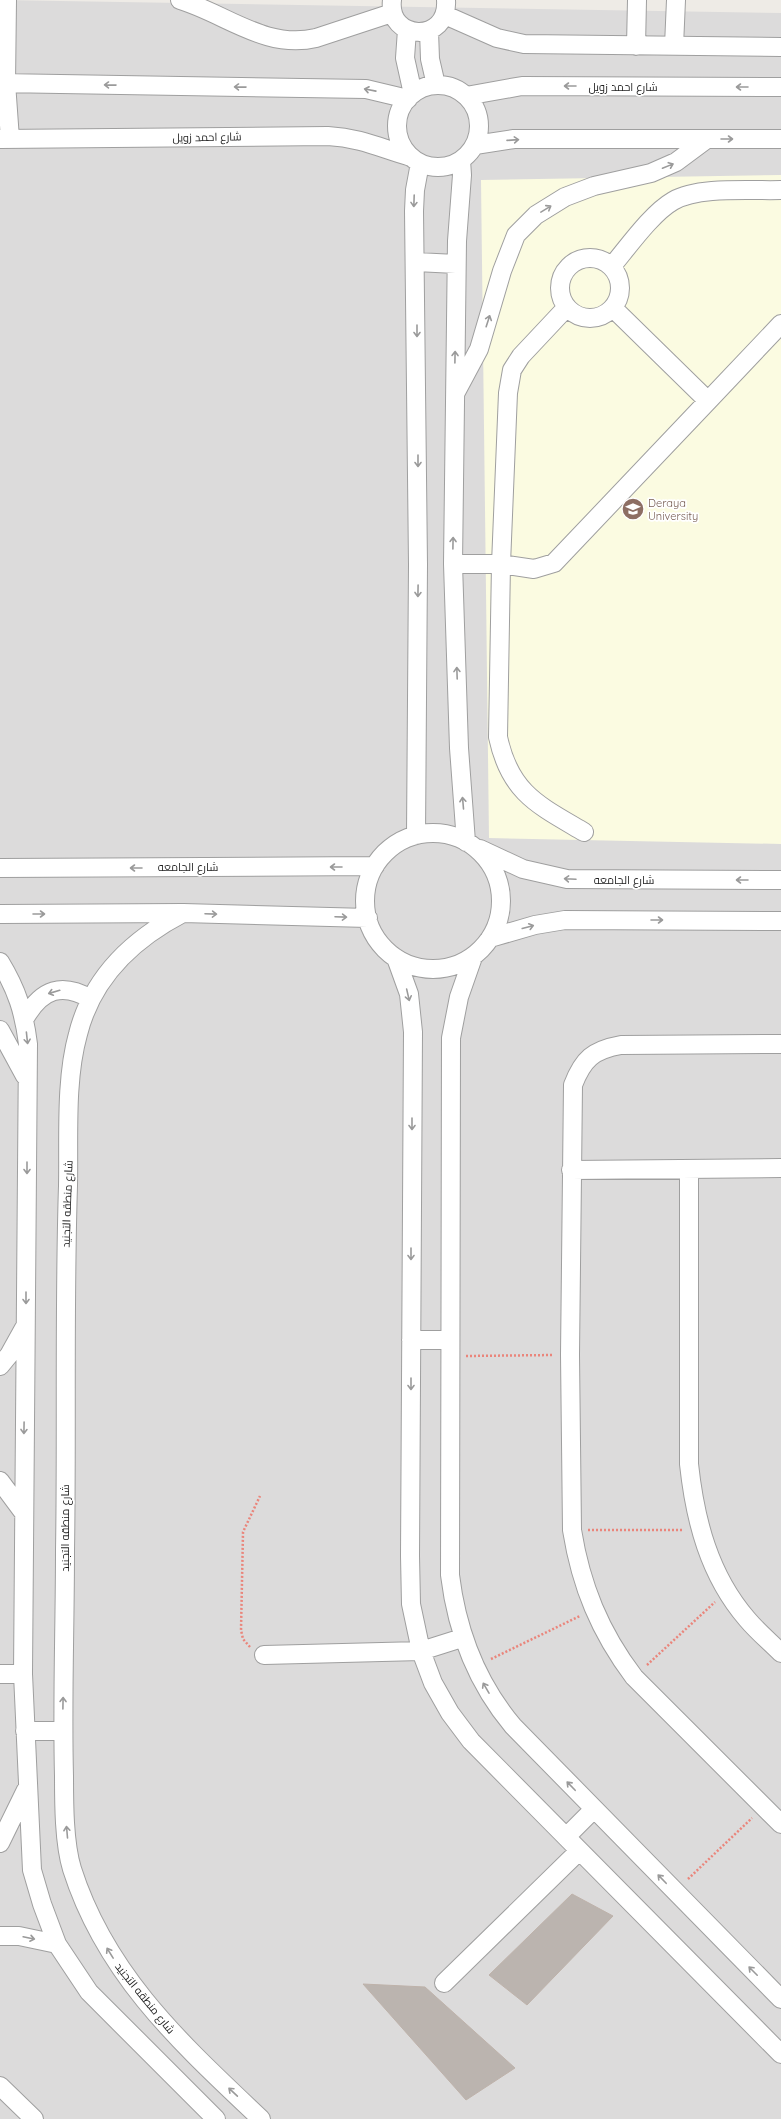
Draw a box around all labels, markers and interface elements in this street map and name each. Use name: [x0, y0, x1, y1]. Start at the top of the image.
street label: شارع احمد زويل: [588, 80, 658, 95]
one-way arrow: [104, 81, 117, 88]
one-way arrow: [564, 82, 577, 90]
one-way arrow: [234, 83, 247, 91]
one-way arrow: [736, 83, 749, 91]
one-way arrow: [364, 86, 377, 94]
street label: شارع احمد زويل: [172, 129, 242, 146]
one-way arrow: [720, 135, 733, 143]
one-way arrow: [506, 136, 519, 143]
one-way arrow: [661, 161, 673, 169]
one-way arrow: [411, 194, 418, 207]
one-way arrow: [540, 204, 552, 212]
one-way arrow: [485, 314, 492, 327]
one-way arrow: [413, 324, 421, 337]
one-way arrow: [451, 351, 459, 364]
one-way arrow: [414, 454, 422, 467]
school or university icon: Deraya University: [620, 496, 646, 522]
place label: Deraya University: [648, 496, 698, 523]
one-way arrow: [449, 537, 457, 550]
one-way arrow: [414, 584, 422, 597]
one-way arrow: [453, 667, 461, 680]
one-way arrow: [459, 797, 467, 810]
street label: شارع الجامعه: [158, 860, 218, 875]
one-way arrow: [330, 863, 343, 871]
one-way arrow: [130, 864, 143, 871]
street label: شارع الجامعه: [594, 873, 654, 888]
one-way arrow: [564, 875, 577, 883]
one-way arrow: [736, 876, 749, 884]
one-way arrow: [32, 910, 45, 918]
one-way arrow: [204, 910, 217, 918]
one-way arrow: [334, 914, 347, 921]
one-way arrow: [650, 916, 663, 924]
one-way arrow: [521, 923, 534, 930]
one-way arrow: [405, 988, 413, 1001]
one-way arrow: [48, 989, 61, 996]
one-way arrow: [23, 1031, 31, 1044]
one-way arrow: [408, 1117, 416, 1130]
street label: شارع منطقه التجنيد: [58, 1160, 77, 1248]
one-way arrow: [23, 1161, 31, 1174]
one-way arrow: [407, 1247, 415, 1260]
one-way arrow: [22, 1291, 30, 1304]
one-way arrow: [407, 1377, 415, 1390]
one-way arrow: [20, 1421, 28, 1434]
street label: شارع منطقه التجنيد: [58, 1484, 73, 1572]
one-way arrow: [481, 1682, 489, 1694]
one-way arrow: [59, 1697, 67, 1710]
one-way arrow: [566, 1781, 576, 1791]
one-way arrow: [63, 1826, 71, 1839]
one-way arrow: [657, 1874, 667, 1884]
one-way arrow: [22, 1934, 35, 1942]
one-way arrow: [106, 1948, 114, 1959]
street label: شارع منطقه التجنيد: [111, 1960, 178, 2037]
one-way arrow: [748, 1966, 758, 1976]
one-way arrow: [228, 2087, 238, 2097]

